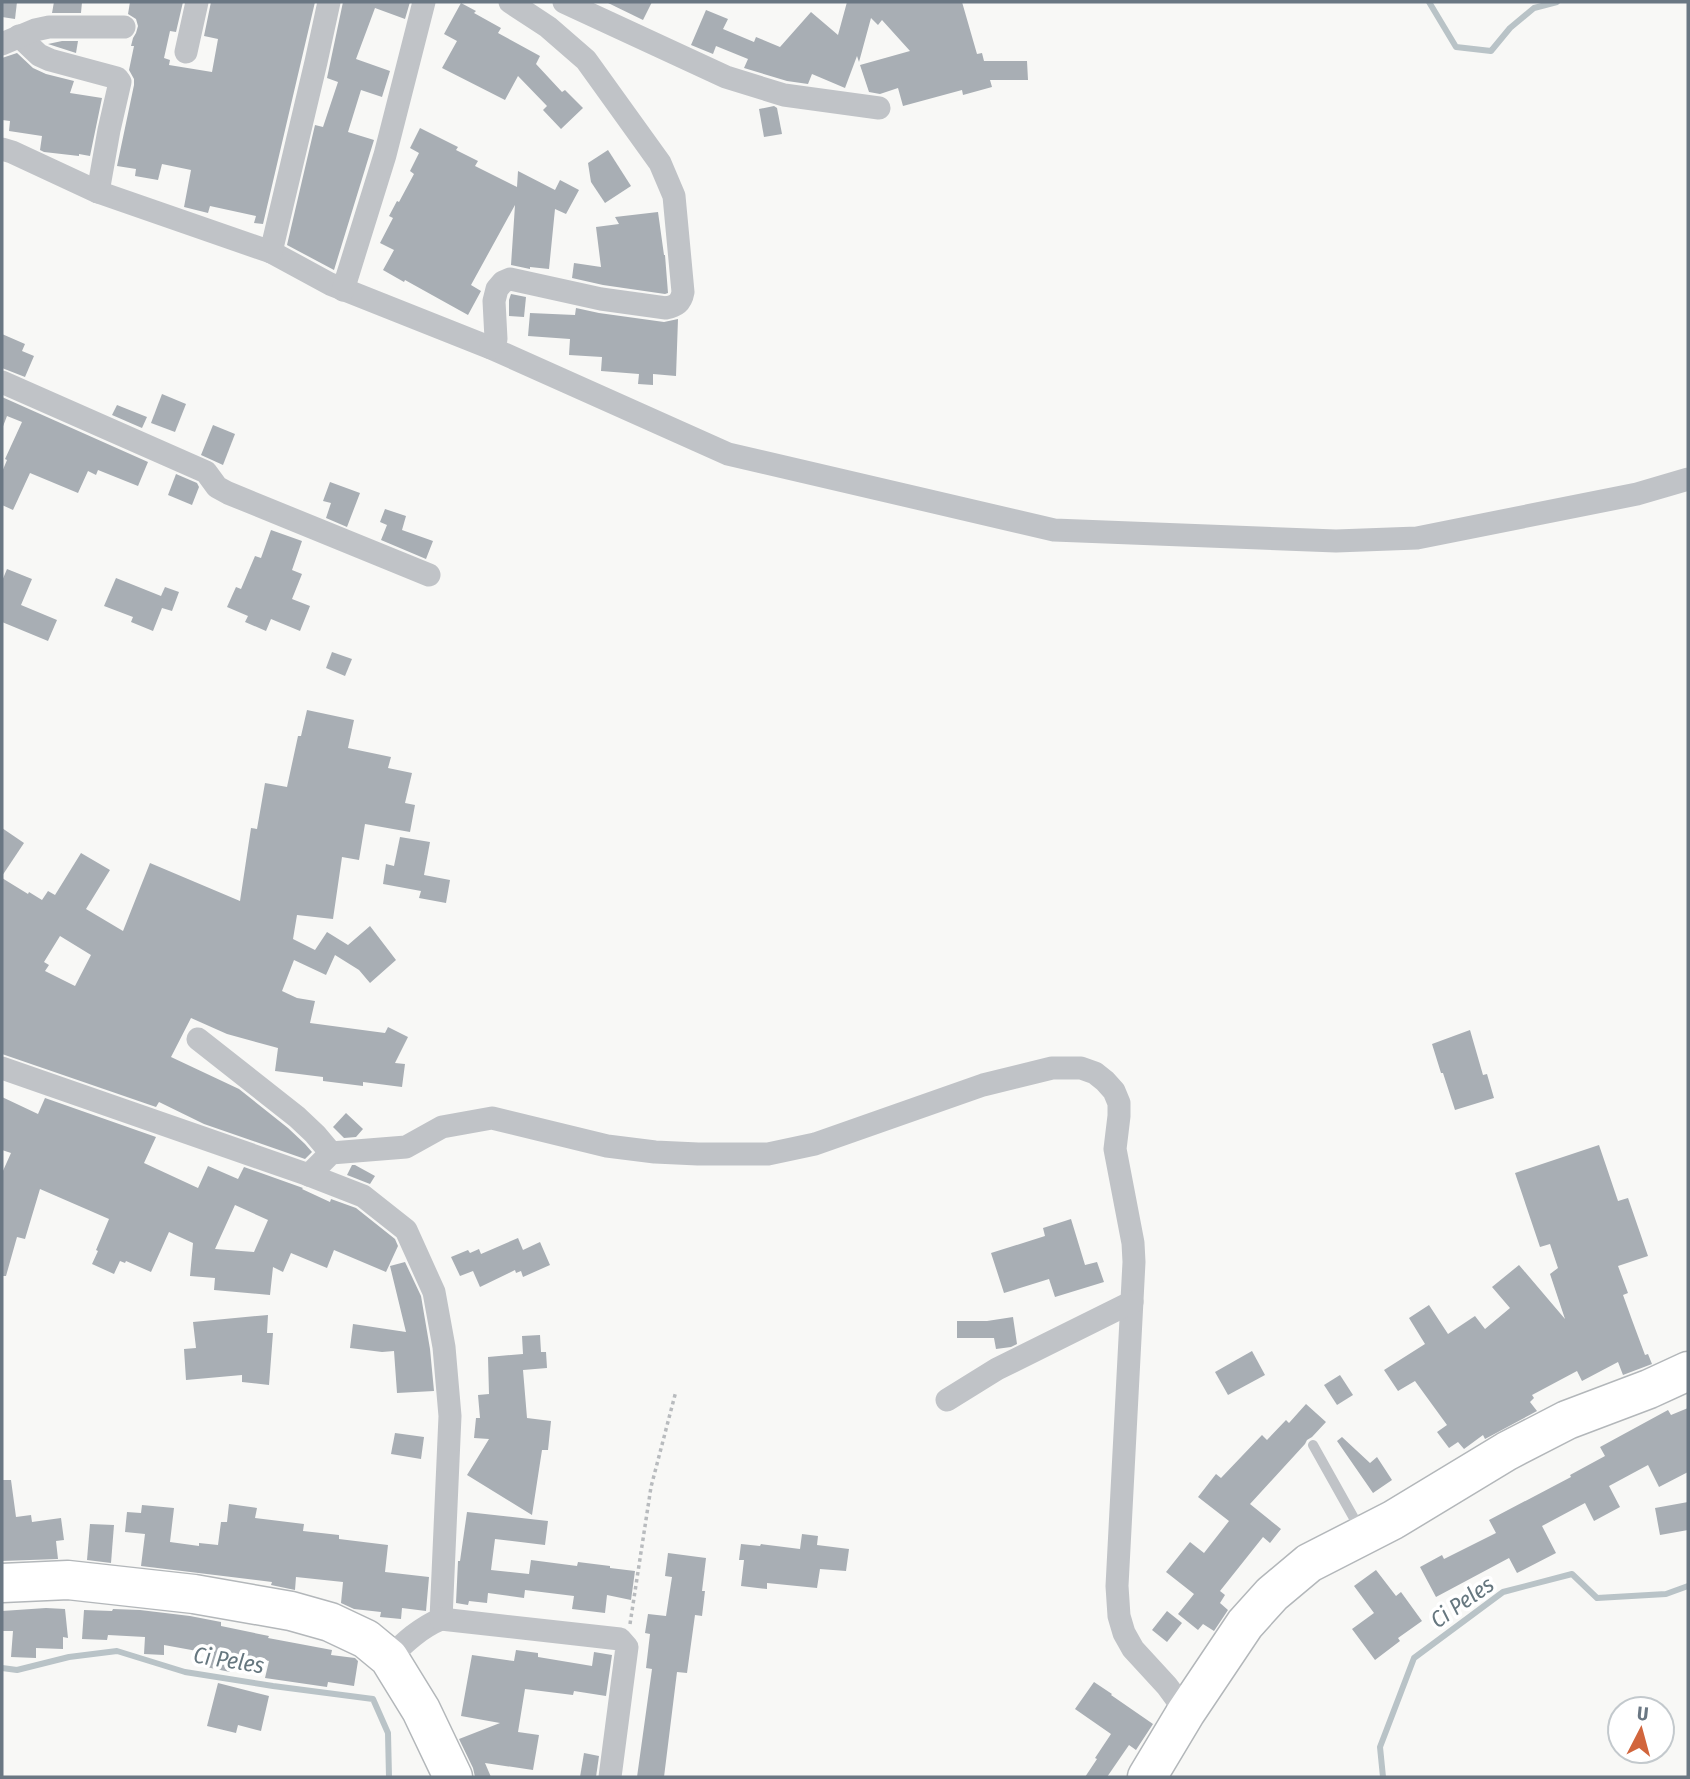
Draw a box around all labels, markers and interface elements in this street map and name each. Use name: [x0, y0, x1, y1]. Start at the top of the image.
water label: Ci Peles: [1425, 1570, 1499, 1634]
water label: Ci Peles: [192, 1641, 267, 1679]
north arrow: [1606, 1695, 1676, 1765]
text: U: [1636, 1702, 1649, 1726]

